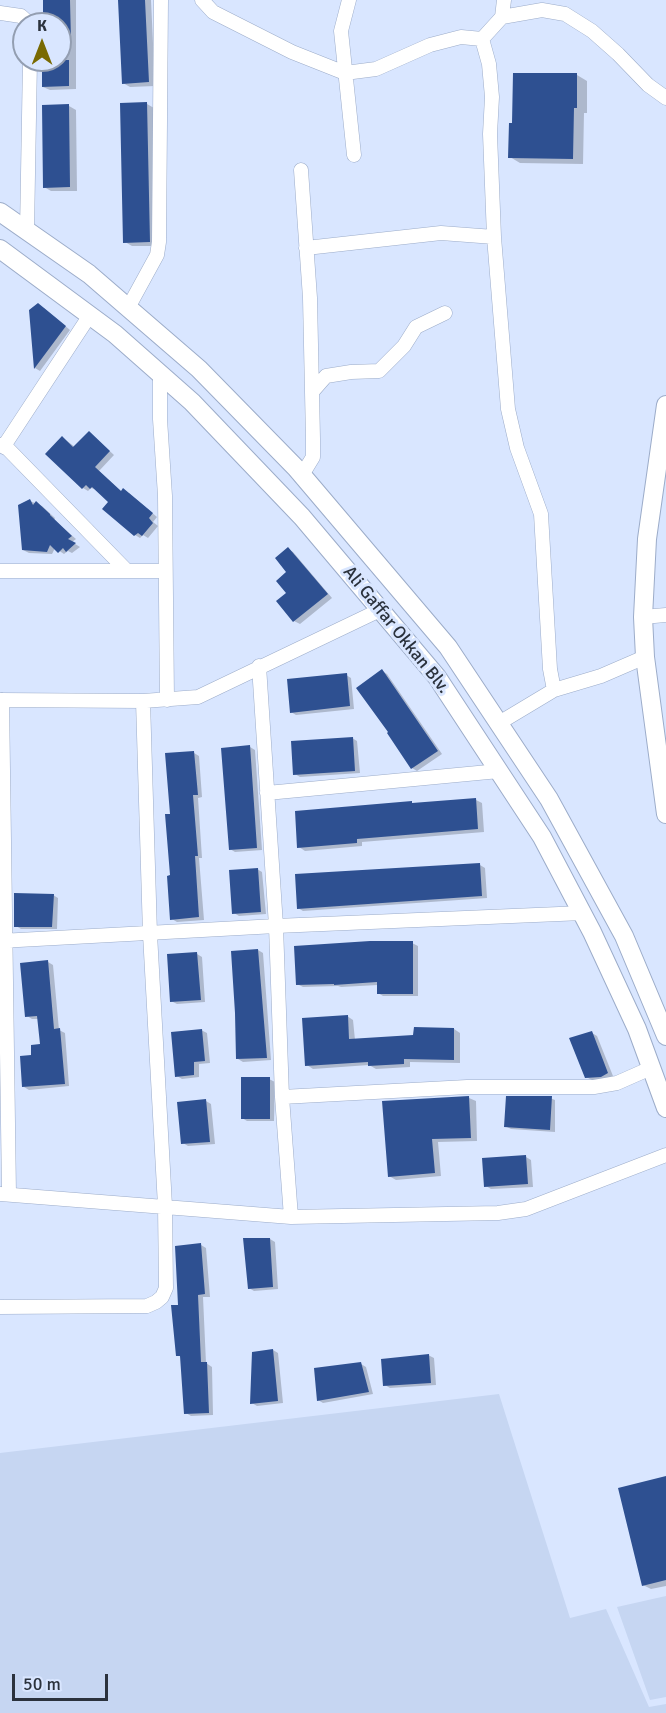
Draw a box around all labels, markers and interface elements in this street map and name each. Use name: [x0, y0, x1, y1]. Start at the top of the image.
north arrow: [12, 12, 72, 72]
text: K: [37, 16, 47, 36]
street label: Ali Gaffar Okkan Blv.: [338, 562, 454, 698]
scale bar: [15, 1662, 111, 1700]
text: 50 m: [23, 1673, 61, 1695]

